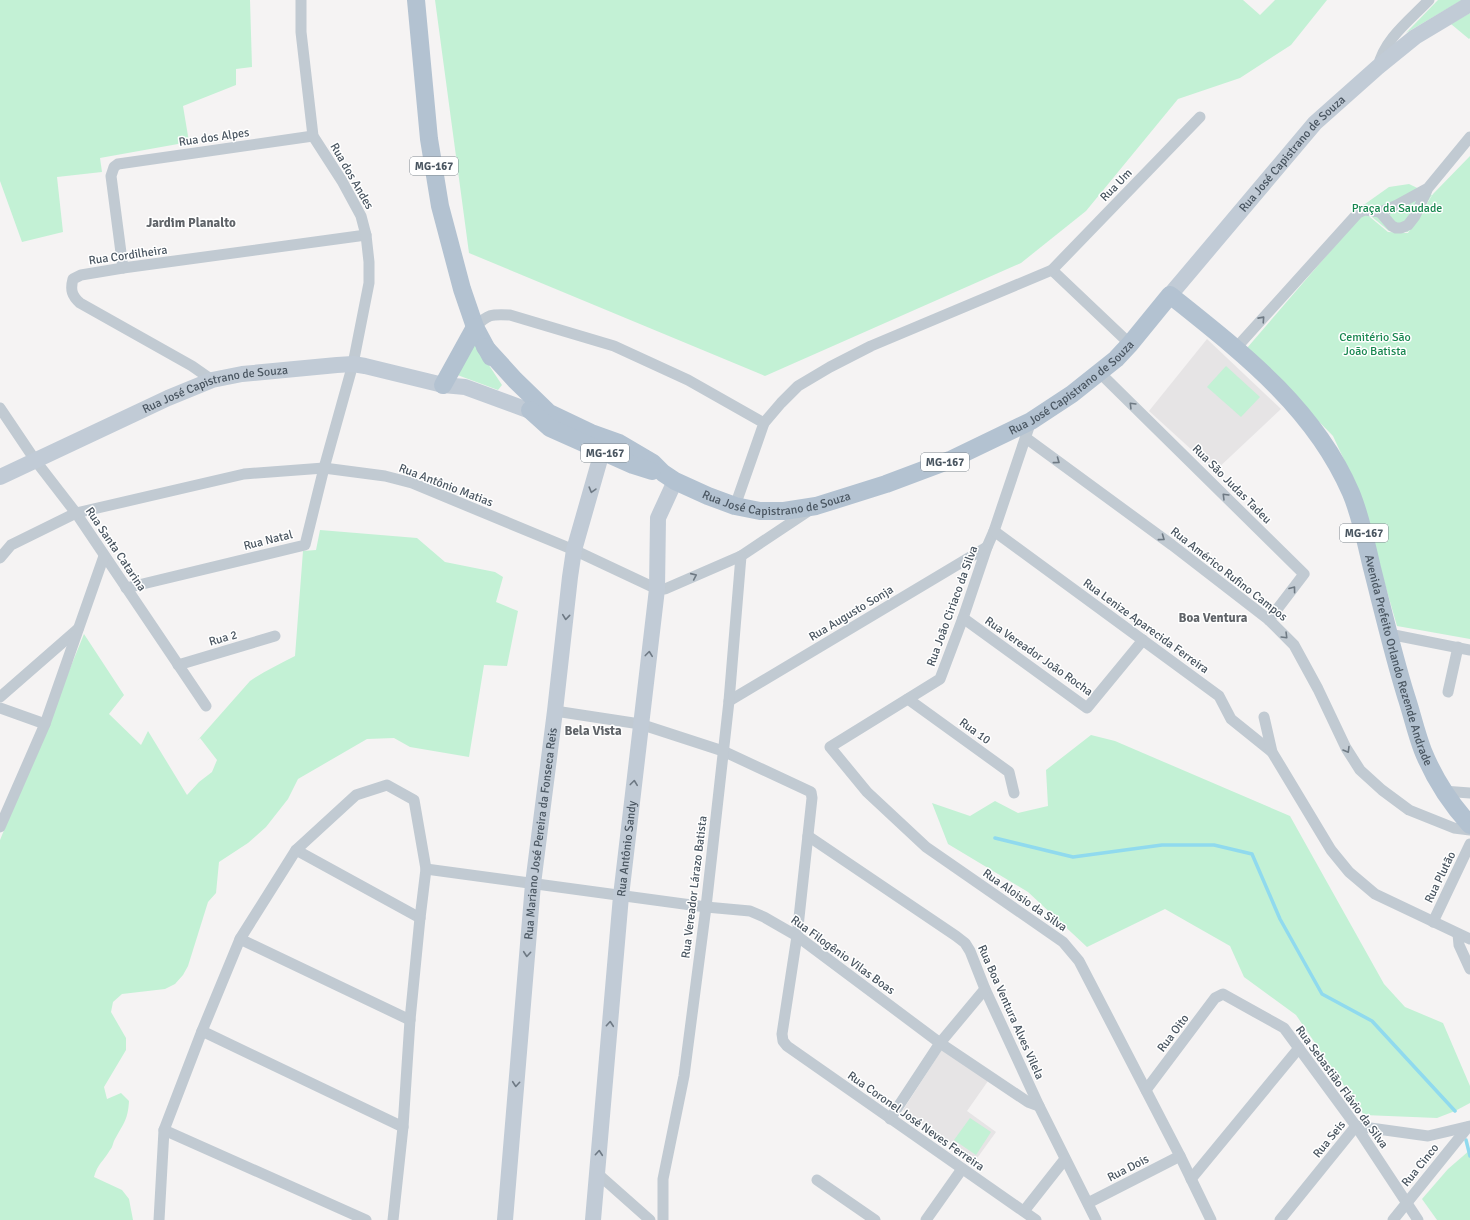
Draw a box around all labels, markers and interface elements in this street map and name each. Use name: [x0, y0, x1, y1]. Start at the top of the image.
street label: Rua José Capistrano de Souza: [1236, 92, 1349, 215]
street label: Rua dos Alpes: [178, 125, 250, 150]
street label: Rua dos Andes: [327, 140, 377, 212]
road number: MG-167: [410, 157, 458, 175]
street label: Rua Um: [1097, 166, 1136, 205]
park label: Praça da Saudade: [1352, 201, 1442, 216]
district label: Jardim Planalto: [146, 215, 236, 231]
street label: Rua Cordilheira: [88, 243, 168, 268]
one-way arrow: [1258, 316, 1265, 323]
park label: Cemitério São João Batista: [1339, 330, 1411, 359]
street label: Rua José Capistrano de Souza: [1006, 337, 1137, 439]
street label: Rua José Capistrano de Souza: [140, 363, 289, 417]
one-way arrow: [1129, 402, 1137, 409]
street label: Rua São Judas Tadeu: [1189, 442, 1274, 527]
road number: MG-167: [581, 444, 629, 462]
road number: MG-167: [921, 453, 969, 471]
one-way arrow: [1053, 456, 1060, 463]
street label: Rua Antônio Matias: [397, 461, 495, 510]
street label: Rua José Capistrano de Souza: [701, 483, 853, 501]
one-way arrow: [588, 486, 597, 493]
text: Rua José Capistrano de Souza: [700, 487, 853, 519]
one-way arrow: [1222, 493, 1230, 501]
street label: Rua Santa Catarina: [82, 504, 149, 594]
street label: Rua Américo Rufino Campos: [1167, 524, 1290, 625]
road number: MG-167: [1340, 524, 1388, 542]
street label: Rua Natal: [242, 527, 295, 554]
one-way arrow: [1158, 533, 1165, 541]
street label: Rua João Ciriaco da Silva: [924, 544, 981, 669]
street label: Avenida Prefeito Orlando Rezende Andrade: [1361, 553, 1436, 768]
one-way arrow: [690, 573, 697, 581]
street label: Rua Lenize Aparecida Ferreira: [1080, 576, 1212, 677]
street label: Rua Augusto Sonja: [806, 582, 896, 645]
one-way arrow: [1288, 587, 1295, 594]
district label: Boa Ventura: [1179, 610, 1248, 626]
street label: Rua Vereador João Rocha: [982, 613, 1096, 699]
one-way arrow: [562, 614, 571, 620]
street label: Rua 2: [207, 627, 239, 650]
one-way arrow: [1280, 631, 1288, 639]
one-way arrow: [644, 651, 653, 657]
street label: Rua 10: [956, 715, 993, 748]
district label: Bela Vista: [564, 723, 622, 739]
street label: Rua Mariano José Pereira da Fonseca Reis: [521, 727, 561, 940]
one-way arrow: [1343, 746, 1350, 753]
one-way arrow: [629, 780, 638, 786]
street label: Rua Antônio Sandy: [614, 799, 640, 897]
street label: Rua Vereador Lárazo Batista: [678, 815, 711, 959]
street label: Rua Plutão: [1422, 849, 1459, 905]
street label: Rua Aloisio da Silva: [980, 866, 1070, 935]
street label: Rua Filogênio Vilas Boas: [788, 913, 898, 998]
street label: Rua Boa Ventura Alves Vilela: [974, 942, 1047, 1082]
one-way arrow: [522, 951, 531, 957]
street label: Rua Oito: [1154, 1011, 1193, 1055]
one-way arrow: [606, 1021, 615, 1027]
street label: Rua Sebastião Flávio da Silva: [1292, 1023, 1391, 1152]
street label: Rua Coronel José Neves Ferreira: [844, 1068, 987, 1175]
one-way arrow: [512, 1081, 521, 1087]
street label: Rua Seis: [1310, 1118, 1349, 1161]
street label: Rua Cinco: [1398, 1141, 1442, 1190]
one-way arrow: [595, 1150, 604, 1156]
street label: Rua Dois: [1105, 1152, 1152, 1185]

